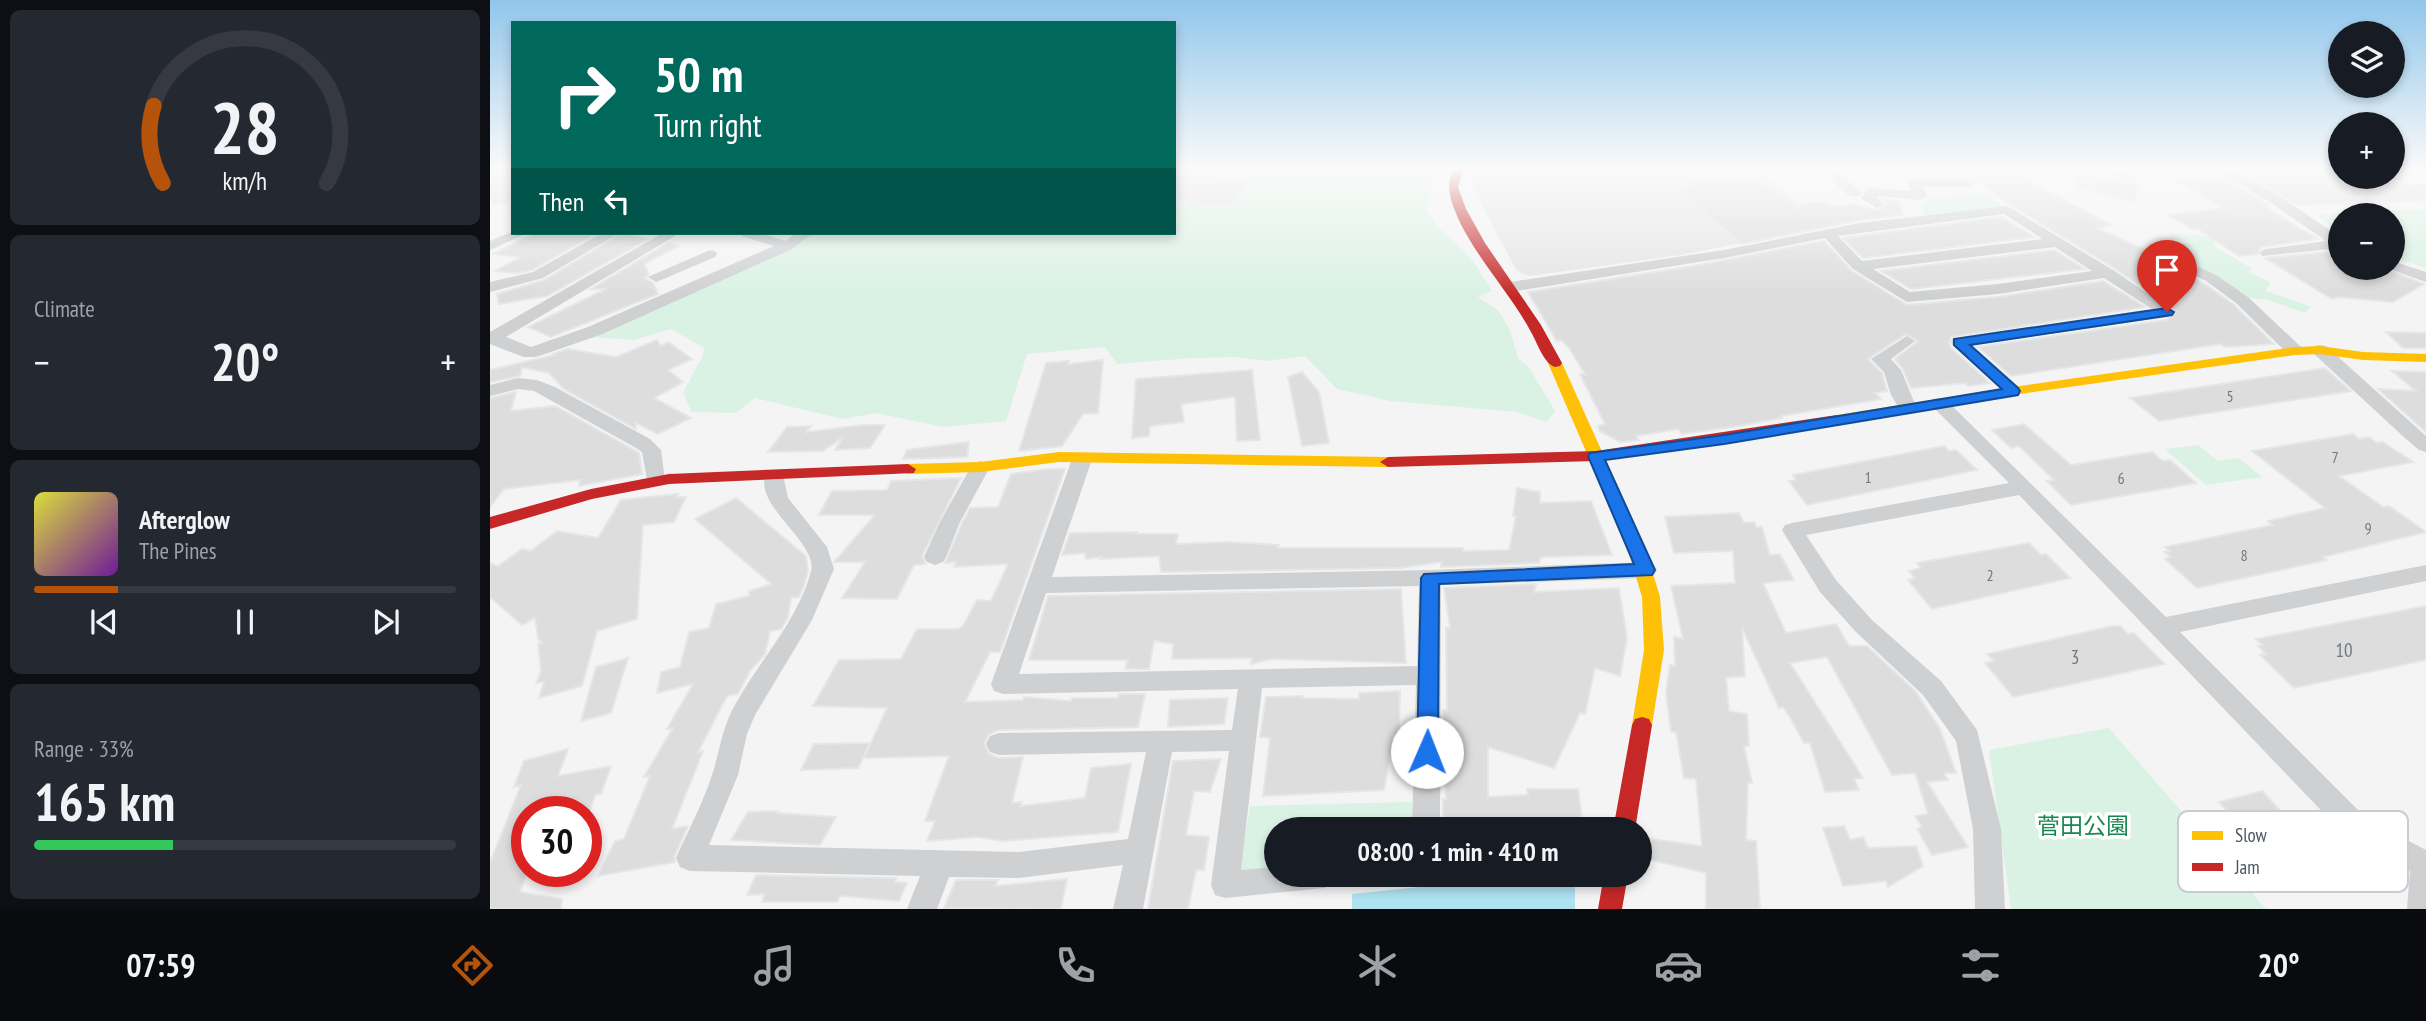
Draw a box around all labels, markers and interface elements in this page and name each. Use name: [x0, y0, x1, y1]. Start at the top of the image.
map controls: [2328, 21, 2405, 280]
button: layers: [2328, 21, 2405, 98]
text: 50 m: [654, 42, 743, 106]
icon: right: [539, 49, 630, 140]
text: 28: [210, 80, 280, 174]
text: Turn right: [654, 104, 762, 146]
button: +: [2328, 112, 2405, 189]
text: km/h: [223, 165, 267, 197]
icon: left: [598, 182, 636, 220]
text: Then: [539, 185, 584, 218]
button: −: [2328, 203, 2405, 280]
pin: [2137, 240, 2197, 312]
icon: arrive: [2148, 251, 2186, 289]
text: Climate: [34, 294, 95, 323]
text: 20°: [211, 328, 279, 395]
text: −: [34, 337, 50, 386]
text: +: [440, 337, 456, 386]
house number: 5: [2226, 386, 2234, 406]
house number: 7: [2331, 447, 2339, 467]
house number: 1: [1864, 467, 1872, 487]
house number: 6: [2117, 468, 2125, 488]
text: Afterglow: [139, 503, 230, 536]
house number: 9: [2364, 518, 2372, 538]
text: The Pines: [139, 536, 217, 565]
house number: 8: [2240, 545, 2248, 565]
house number: 2: [1986, 565, 1994, 585]
icon: previous: [85, 603, 123, 641]
icon: pause: [226, 603, 264, 641]
icon: next: [367, 603, 405, 641]
house number: 10: [2335, 638, 2353, 662]
house number: 3: [2071, 645, 2079, 669]
position arrow: [1390, 715, 1464, 789]
text: Range · 33%: [34, 734, 134, 763]
text: 165 km: [34, 768, 175, 835]
speed limit sign: 30: [511, 796, 602, 887]
park label: 菅田公園: [2037, 811, 2129, 840]
legend: [2178, 811, 2408, 892]
text: Slow: [2235, 823, 2268, 847]
text: 08:00 · 1 min · 410 m: [1358, 835, 1558, 868]
text: Jam: [2234, 855, 2260, 879]
icon: directions: [448, 941, 497, 990]
icon: music: [750, 941, 799, 990]
icon: phone: [1051, 941, 1100, 990]
icon: climate: [1353, 941, 1402, 990]
icon: car: [1654, 941, 1703, 990]
icon: filters: [1956, 941, 2005, 990]
text: 07:59: [126, 944, 196, 986]
text: 20°: [2257, 944, 2300, 986]

